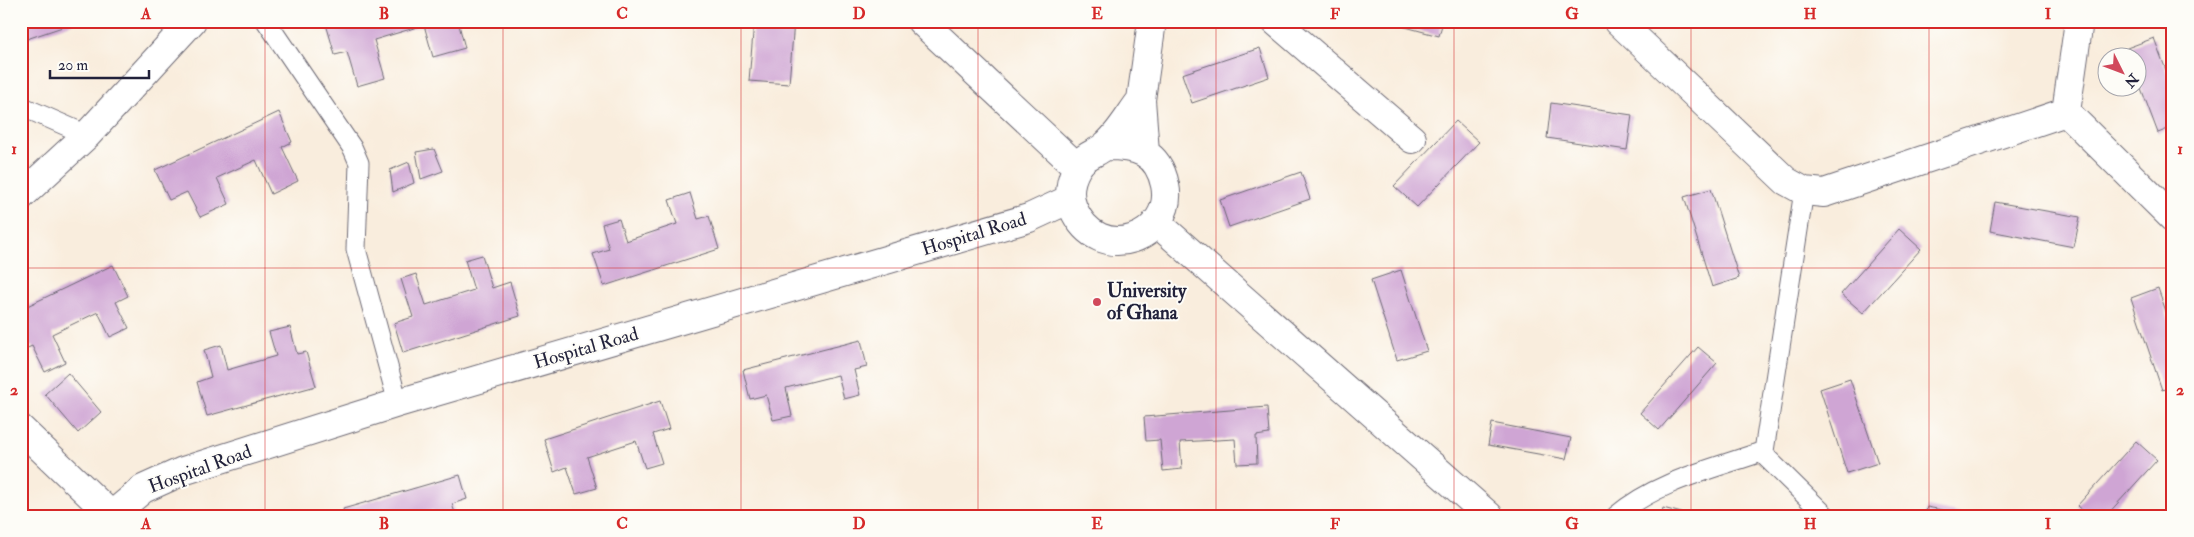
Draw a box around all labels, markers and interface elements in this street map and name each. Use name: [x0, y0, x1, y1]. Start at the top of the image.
text: A: [140, 4, 152, 24]
text: B: [379, 4, 389, 24]
text: C: [616, 4, 628, 24]
text: D: [852, 4, 866, 24]
text: E: [1091, 4, 1103, 24]
text: F: [1330, 4, 1340, 24]
text: G: [1565, 4, 1579, 24]
text: H: [1803, 4, 1817, 24]
text: I: [2045, 4, 2052, 24]
scale bar: [50, 48, 149, 80]
north arrow: [2096, 48, 2146, 98]
text: 20 m: [58, 56, 88, 75]
text: N: [2120, 69, 2142, 91]
text: 1: [11, 139, 17, 159]
text: 1: [2177, 139, 2183, 159]
street label: Hospital Road: [919, 207, 1030, 262]
place label: University of Ghana: [1107, 279, 1187, 325]
marker: University of Ghana: [1091, 296, 1103, 308]
street label: Hospital Road: [531, 321, 642, 375]
text: 2: [10, 380, 18, 400]
text: 2: [2176, 380, 2184, 400]
street label: Hospital Road: [145, 439, 256, 500]
text: A: [140, 514, 152, 534]
text: B: [379, 514, 389, 534]
text: C: [616, 514, 628, 534]
text: D: [852, 514, 866, 534]
text: E: [1091, 514, 1103, 534]
text: F: [1330, 514, 1340, 534]
text: G: [1565, 514, 1579, 534]
text: H: [1803, 514, 1817, 534]
text: I: [2045, 514, 2052, 534]

